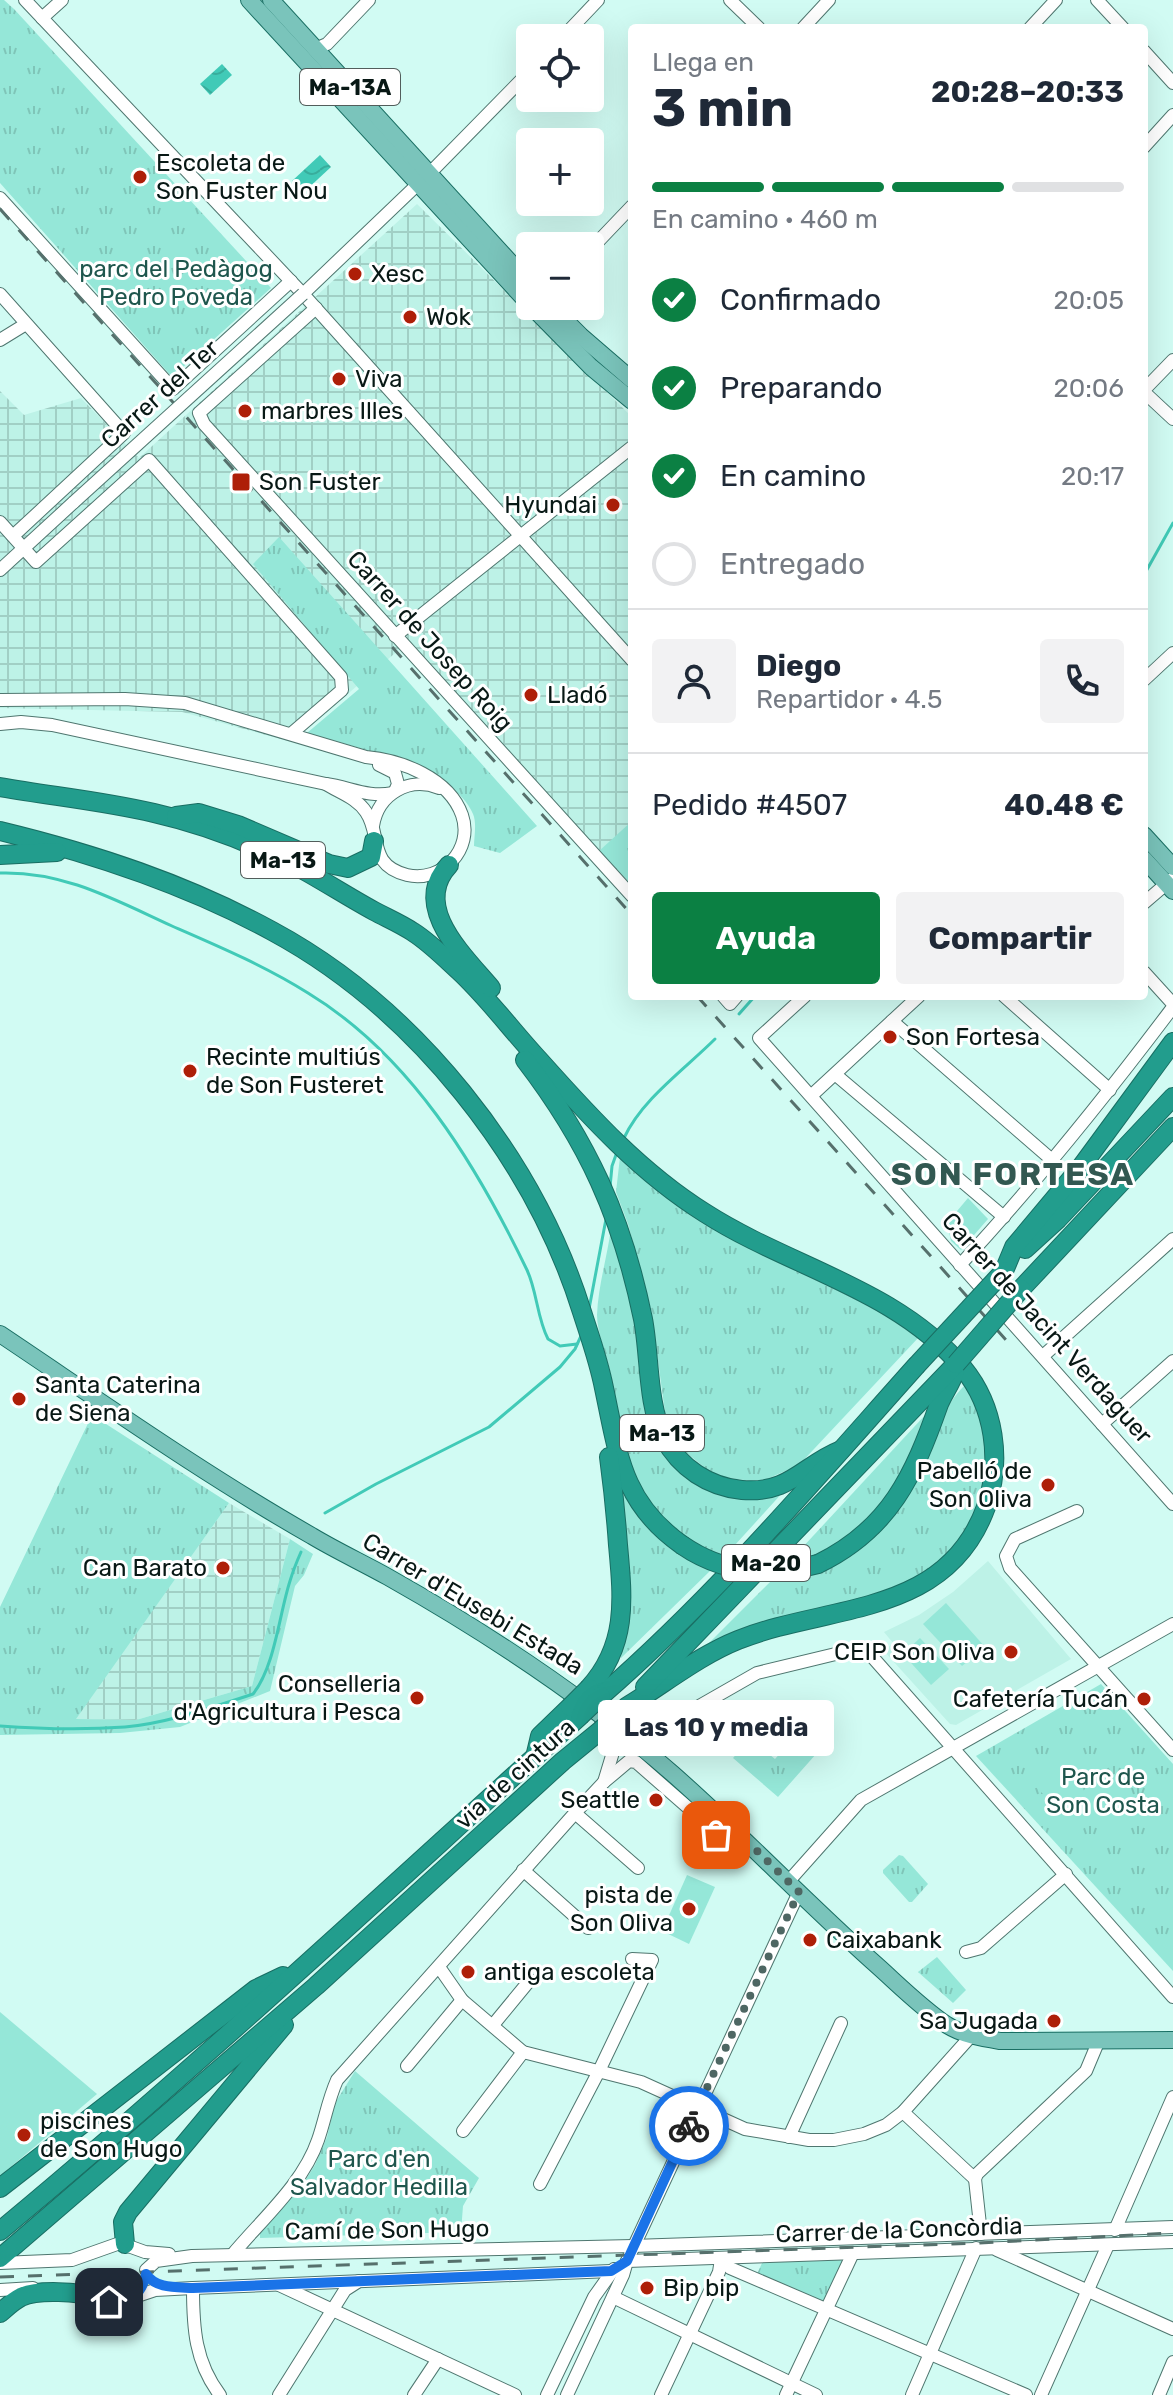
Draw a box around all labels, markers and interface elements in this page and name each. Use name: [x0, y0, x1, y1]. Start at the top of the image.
map controls: [516, 24, 604, 320]
button: locate: [516, 24, 604, 112]
text: Llega en: [652, 47, 754, 78]
road number: Ma-13A: [300, 69, 400, 105]
text: 20:28–20:33: [931, 74, 1124, 110]
text: 3 min: [652, 77, 793, 139]
button: +: [516, 128, 604, 216]
place label: Escoleta de Son Fuster Nou: [156, 149, 328, 205]
marker: Escoleta de Son Fuster Nou: [131, 168, 149, 186]
text: En camino · 460 m: [652, 204, 878, 235]
button: −: [516, 232, 604, 320]
park label: parc del Pedàgog Pedro Poveda: [79, 255, 273, 311]
place label: Xesc: [371, 260, 425, 288]
marker: Xesc: [346, 265, 364, 283]
icon: check: [652, 278, 696, 322]
text: Confirmado: [720, 282, 881, 318]
text: 20:05: [1054, 285, 1124, 316]
place label: Wok: [426, 303, 471, 331]
marker: Wok: [401, 308, 419, 326]
street label: Carrer del Ter: [96, 334, 224, 454]
place label: Viva: [355, 365, 403, 393]
icon: check: [652, 366, 696, 410]
marker: Viva: [330, 370, 348, 388]
text: Preparando: [720, 370, 883, 406]
text: 20:06: [1053, 373, 1124, 404]
place label: marbres Illes: [261, 397, 403, 425]
marker: marbres Illes: [236, 402, 254, 420]
icon: check: [652, 454, 696, 498]
text: En camino: [720, 458, 866, 494]
text: 20:17: [1061, 461, 1124, 492]
place label: Son Fuster: [259, 468, 381, 496]
marker: Son Fuster: [230, 471, 252, 493]
place label: Hyundai: [504, 491, 597, 519]
marker: Hyundai: [604, 496, 622, 514]
street label: Carrer de Josep Roig: [342, 545, 518, 737]
text: Entregado: [720, 546, 865, 582]
button: person: [652, 639, 736, 723]
button: phone: [1040, 639, 1124, 723]
text: Diego: [756, 648, 841, 684]
place label: Lladó: [547, 681, 608, 709]
text: Repartidor · 4.5: [756, 684, 942, 715]
marker: Lladó: [522, 686, 540, 704]
text: Pedido #4507: [652, 787, 847, 823]
text: 40.48 €: [1004, 787, 1124, 823]
road number: Ma-13: [241, 842, 325, 878]
button: Ayuda: [652, 892, 880, 984]
button: Compartir: [896, 892, 1124, 984]
place label: Son Fortesa: [906, 1023, 1040, 1051]
marker: Son Fortesa: [881, 1028, 899, 1046]
place label: Recinte multiús de Son Fusteret: [206, 1043, 384, 1099]
marker: Recinte multiús de Son Fusteret: [181, 1062, 199, 1080]
district label: SON FORTESA: [891, 1155, 1135, 1193]
street label: Carrer de Jacint Verdaguer: [936, 1207, 1158, 1449]
place label: Santa Caterina de Siena: [35, 1371, 201, 1427]
marker: Santa Caterina de Siena: [10, 1390, 28, 1408]
road number: Ma-13: [620, 1415, 704, 1451]
place label: Pabelló de Son Oliva: [917, 1457, 1032, 1513]
marker: Pabelló de Son Oliva: [1039, 1476, 1057, 1494]
street label: Carrer d'Eusebi Estada: [358, 1527, 588, 1681]
road number: Ma-20: [722, 1545, 810, 1581]
place label: Can Barato: [83, 1554, 207, 1582]
marker: Can Barato: [214, 1559, 232, 1577]
place label: CEIP Son Oliva: [834, 1638, 995, 1666]
marker: CEIP Son Oliva: [1002, 1643, 1020, 1661]
place label: Conselleria d'Agricultura i Pesca: [173, 1670, 401, 1726]
place label: Cafetería Tucán: [953, 1685, 1128, 1713]
marker: Conselleria d'Agricultura i Pesca: [408, 1689, 426, 1707]
marker: Cafetería Tucán: [1135, 1690, 1153, 1708]
callout: Las 10 y media: [598, 1699, 834, 1755]
text: Las 10 y media: [623, 1712, 809, 1743]
street label: via de cintura: [449, 1713, 581, 1835]
park label: Parc de Son Costa: [1046, 1763, 1160, 1819]
place label: Seattle: [560, 1786, 640, 1814]
marker: Seattle: [647, 1791, 665, 1809]
pin: [682, 1801, 750, 1869]
icon: bag: [694, 1813, 738, 1857]
place label: pista de Son Oliva: [570, 1881, 673, 1937]
marker: pista de Son Oliva: [680, 1900, 698, 1918]
place label: Caixabank: [826, 1926, 942, 1954]
marker: Caixabank: [801, 1931, 819, 1949]
place label: antiga escoleta: [484, 1958, 655, 1986]
marker: antiga escoleta: [459, 1963, 477, 1981]
place label: Sa Jugada: [919, 2007, 1038, 2035]
marker: Sa Jugada: [1045, 2012, 1063, 2030]
courier: [649, 2086, 729, 2166]
icon: bike: [667, 2104, 711, 2148]
place label: piscines de Son Hugo: [40, 2107, 182, 2163]
marker: piscines de Son Hugo: [15, 2126, 33, 2144]
park label: Parc d'en Salvador Hedilla: [290, 2145, 468, 2201]
street label: Carrer de la Concòrdia: [775, 2212, 1023, 2248]
street label: Camí de Son Hugo: [284, 2214, 490, 2246]
pin: [75, 2268, 143, 2336]
place label: Bip bip: [663, 2274, 739, 2302]
marker: Bip bip: [638, 2279, 656, 2297]
icon: home: [87, 2280, 131, 2324]

